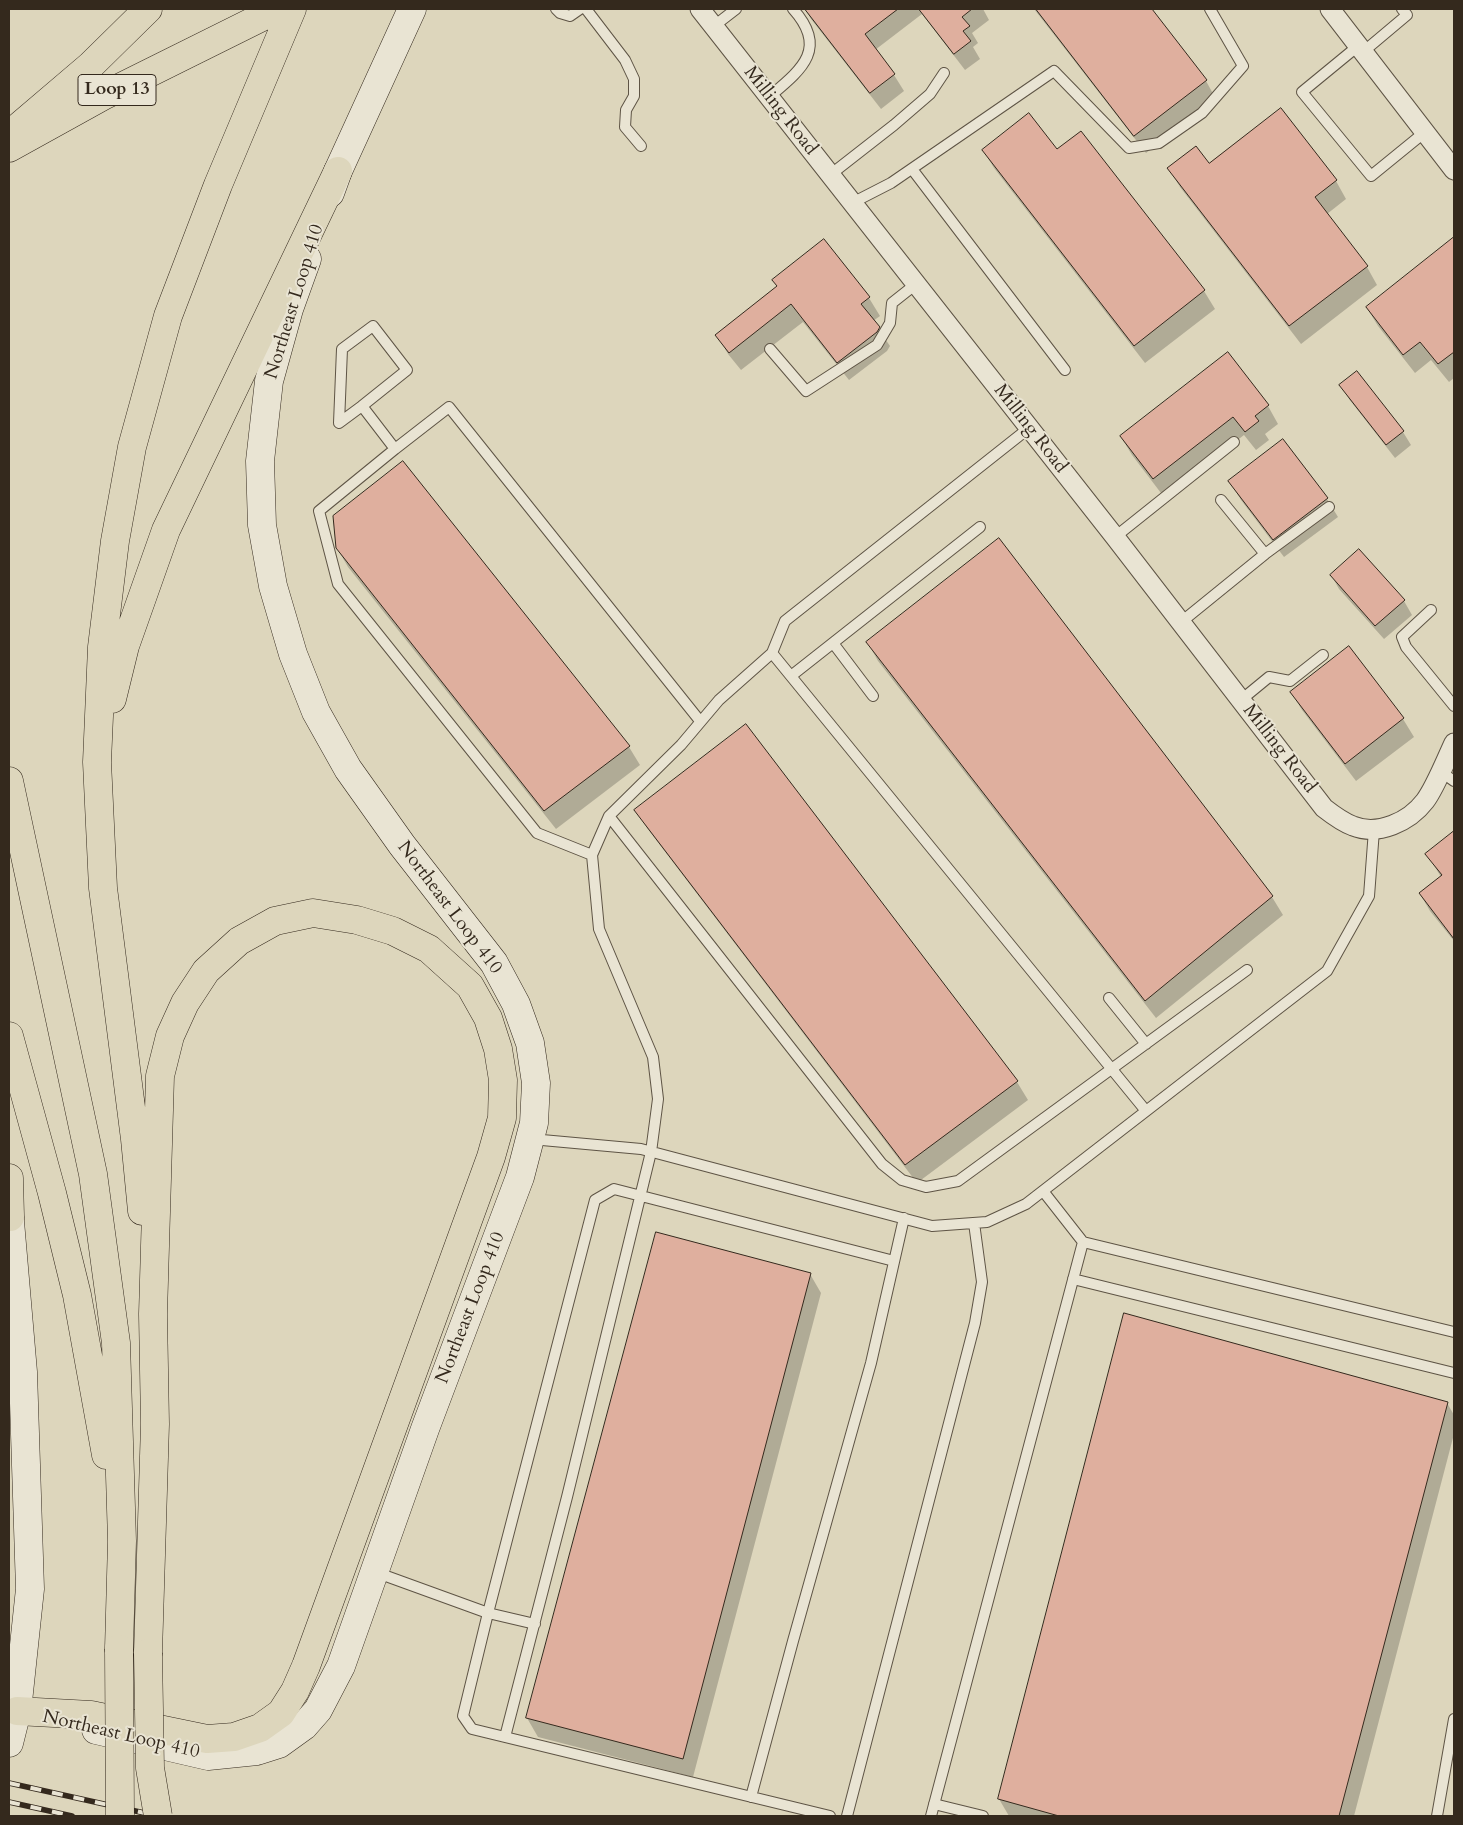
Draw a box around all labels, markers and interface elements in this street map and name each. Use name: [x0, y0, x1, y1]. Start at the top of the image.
street label: Milling Road: [738, 62, 822, 160]
road number: Loop 13: [78, 74, 156, 106]
street label: Northeast Loop 410: [261, 222, 329, 382]
street label: Milling Road: [988, 380, 1072, 478]
street label: Milling Road: [1237, 700, 1321, 798]
street label: Northeast Loop 410: [392, 837, 506, 979]
street label: Northeast Loop 410: [432, 1229, 510, 1387]
street label: Northeast Loop 410: [40, 1706, 202, 1764]

